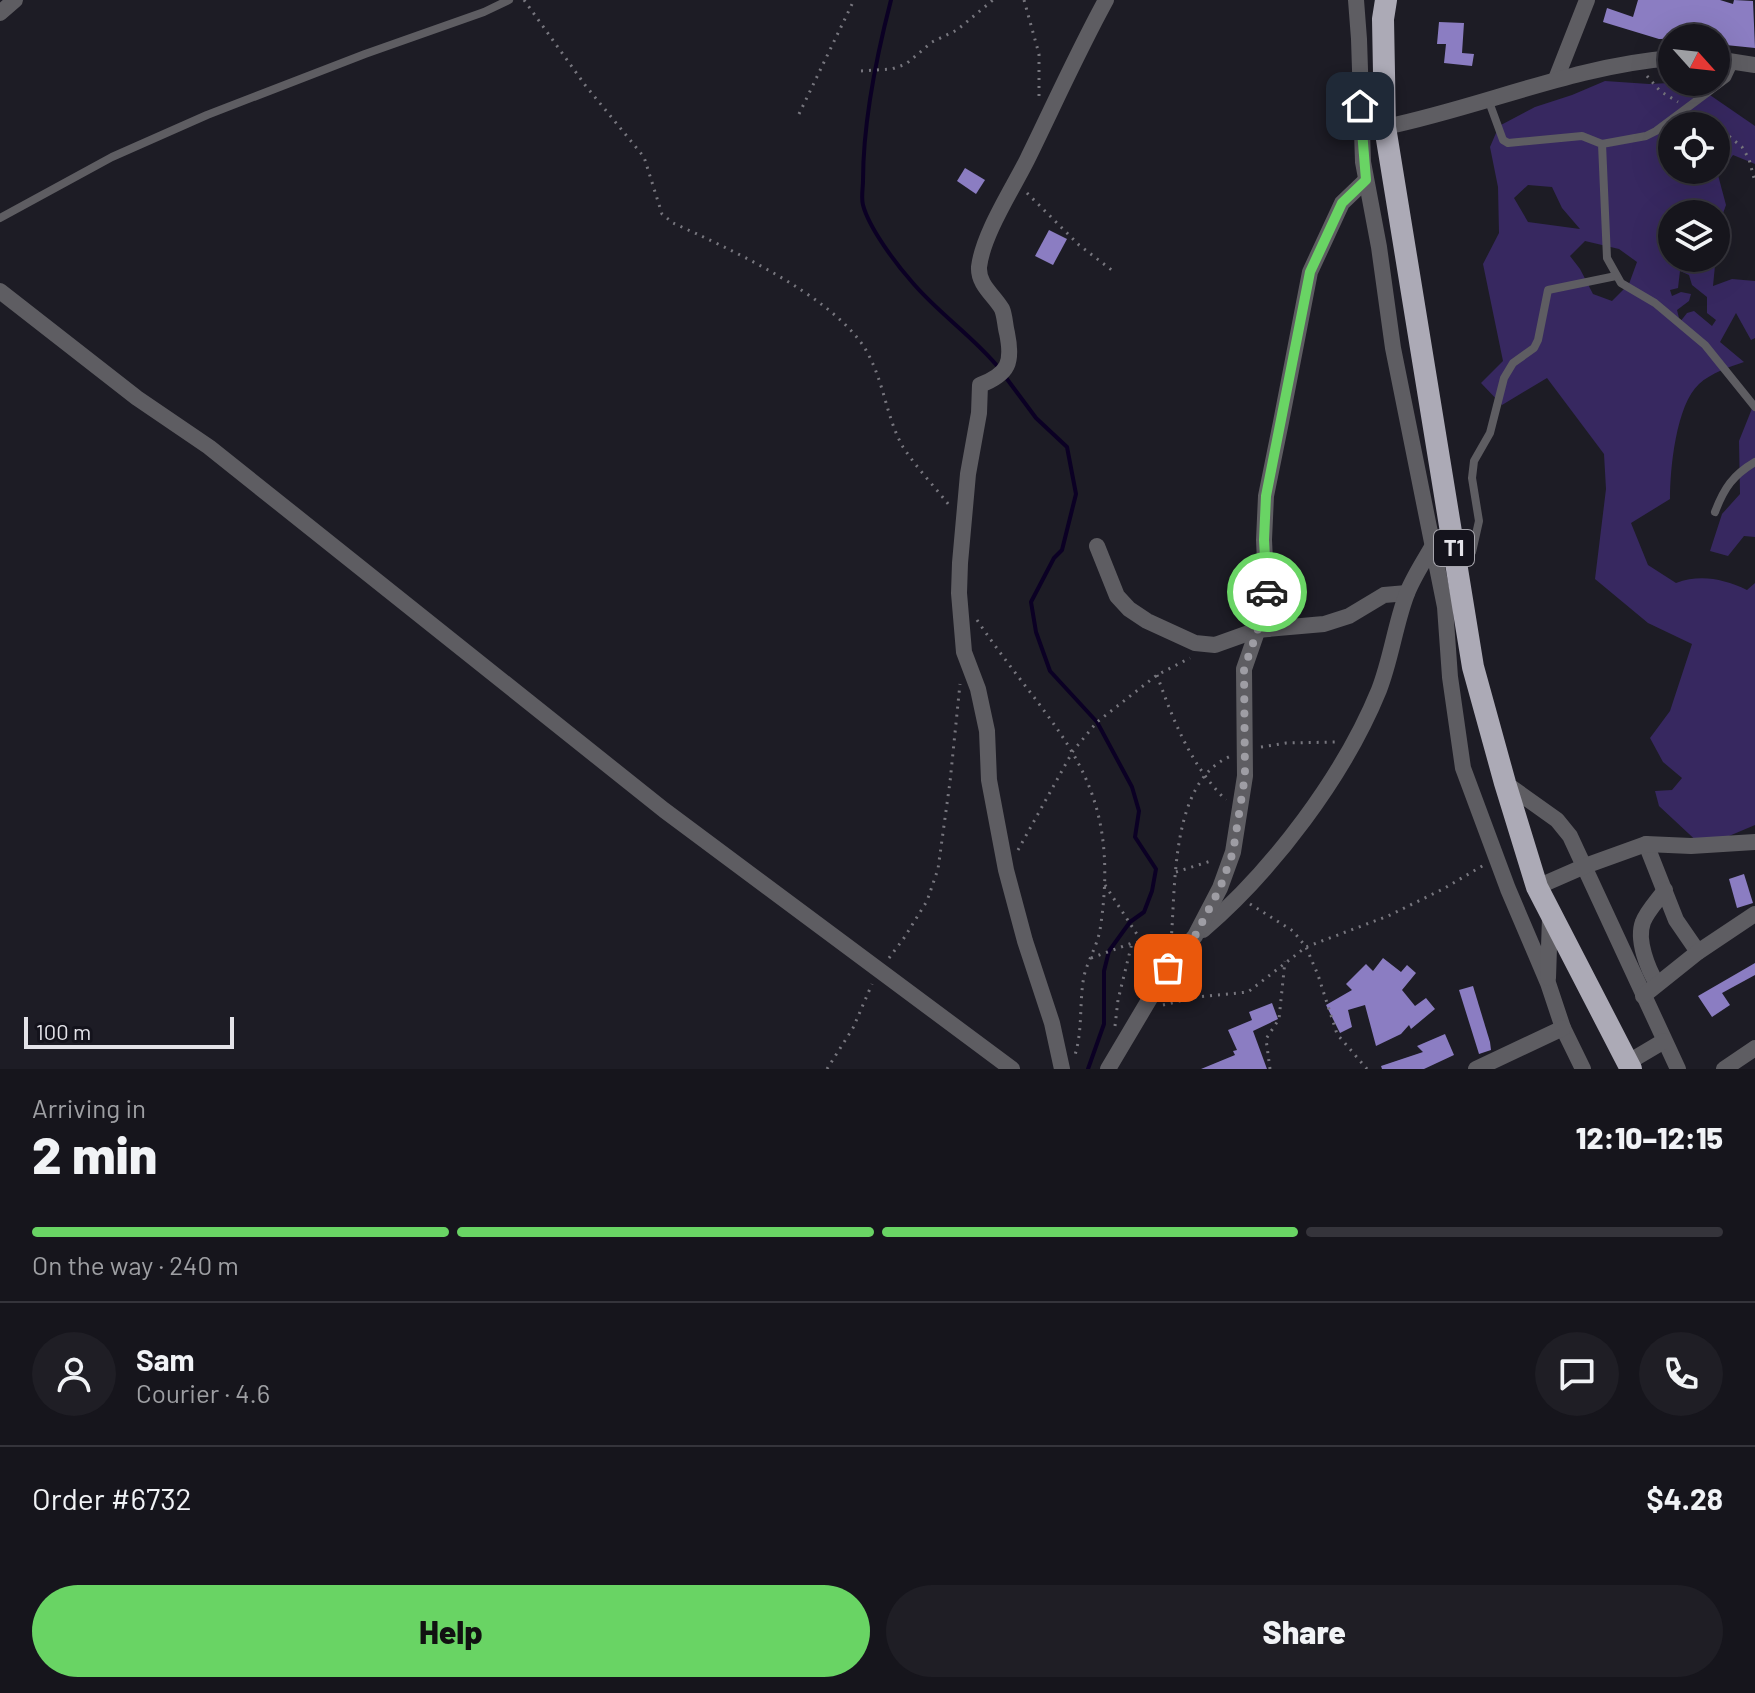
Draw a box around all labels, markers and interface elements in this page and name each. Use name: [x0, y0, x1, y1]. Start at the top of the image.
north arrow: [1658, 24, 1730, 96]
map controls: [1658, 24, 1730, 272]
pin: [1326, 72, 1394, 140]
icon: home: [1338, 84, 1382, 128]
button: locate: [1658, 112, 1730, 184]
button: layers: [1658, 200, 1730, 272]
road number: T1: [1434, 530, 1474, 566]
courier: [1227, 552, 1307, 632]
icon: car: [1245, 570, 1289, 614]
pin: [1134, 934, 1202, 1002]
icon: bag: [1146, 946, 1190, 990]
scale bar: [24, 1013, 234, 1049]
text: 100 m: [36, 1018, 91, 1044]
text: Arriving in: [32, 1092, 146, 1123]
text: 12:10–12:15: [1576, 1119, 1723, 1155]
text: 2 min: [32, 1122, 157, 1184]
text: On the way · 240 m: [32, 1249, 239, 1280]
button: person: [32, 1332, 116, 1416]
button: chat: [1535, 1332, 1619, 1416]
button: phone: [1639, 1332, 1723, 1416]
text: Sam: [136, 1341, 195, 1377]
text: Courier · 4.6: [136, 1377, 270, 1408]
text: Order #6732: [32, 1480, 192, 1516]
text: $4.28: [1647, 1480, 1723, 1516]
button: Help: [32, 1585, 870, 1677]
button: Share: [886, 1585, 1723, 1677]

